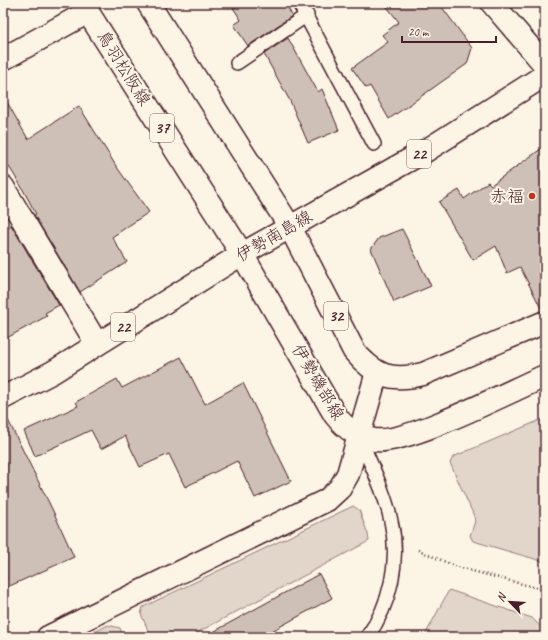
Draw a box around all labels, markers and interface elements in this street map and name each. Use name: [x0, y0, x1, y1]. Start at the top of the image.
scale bar: [402, 18, 496, 44]
text: 20 m: [408, 24, 430, 40]
street label: 鳥羽松阪線: [93, 26, 155, 110]
road number: 37: [150, 114, 174, 142]
road number: 22: [407, 140, 431, 168]
place label: 赤福: [490, 186, 524, 207]
marker: 赤福: [527, 191, 537, 201]
street label: 伊勢南島線: [232, 206, 316, 266]
road number: 32: [324, 302, 348, 330]
road number: 22: [111, 313, 135, 341]
street label: 伊勢磯部線: [287, 340, 349, 424]
north arrow: [490, 582, 530, 622]
text: N: [493, 590, 510, 604]

